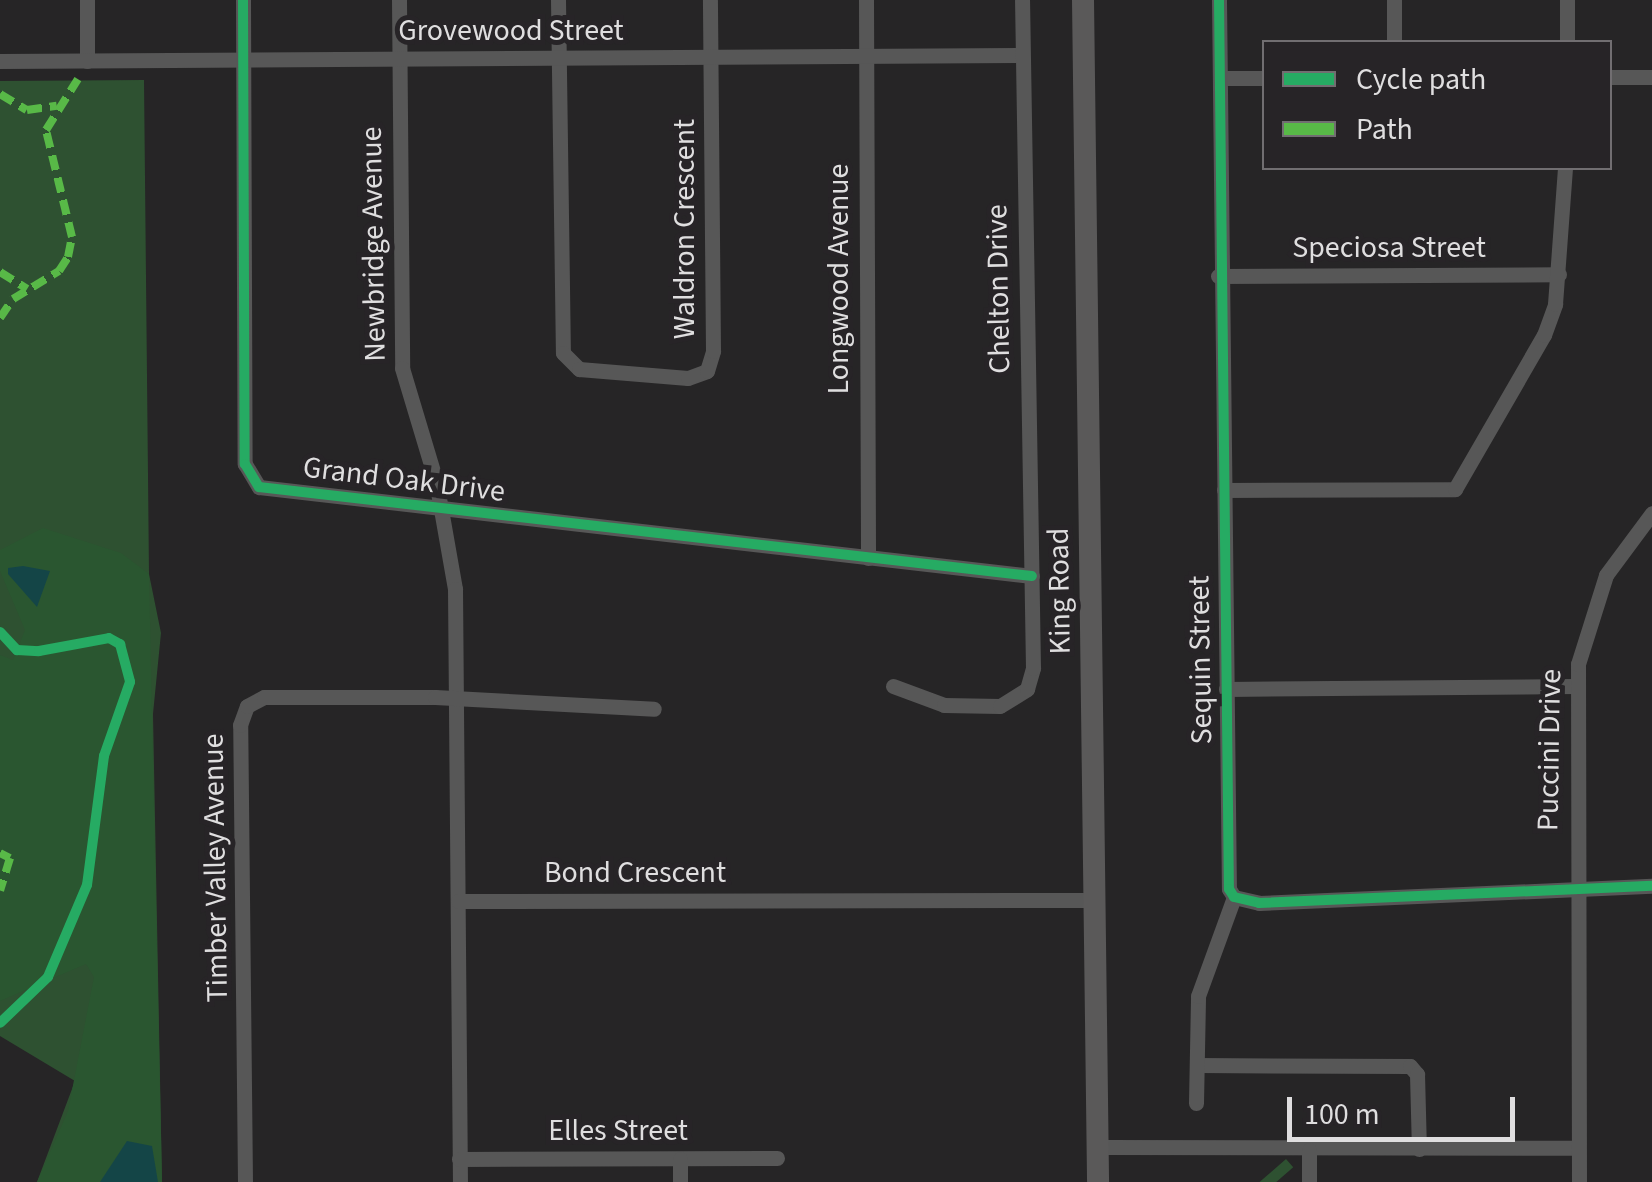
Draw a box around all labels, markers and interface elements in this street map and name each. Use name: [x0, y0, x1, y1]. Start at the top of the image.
street label: Grovewood Street: [398, 13, 624, 49]
legend: [1262, 40, 1612, 170]
text: Cycle path: [1356, 58, 1486, 101]
text: Path: [1356, 108, 1413, 151]
street label: Waldron Crescent: [667, 119, 703, 339]
street label: Newbridge Avenue: [354, 126, 394, 362]
street label: Longwood Avenue: [821, 164, 857, 394]
street label: Chelton Drive: [980, 204, 1018, 374]
street label: Speciosa Street: [1292, 230, 1486, 266]
street label: Grand Oak Drive: [301, 450, 507, 510]
street label: King Road: [1041, 527, 1079, 655]
street label: Sequin Street: [1182, 575, 1220, 745]
street label: Puccini Drive: [1531, 669, 1569, 831]
street label: Timber Valley Avenue: [196, 733, 236, 1003]
street label: Bond Crescent: [544, 855, 726, 891]
scale bar: [1292, 1077, 1520, 1139]
text: 100 m: [1304, 1093, 1380, 1136]
street label: Elles Street: [548, 1113, 688, 1149]

